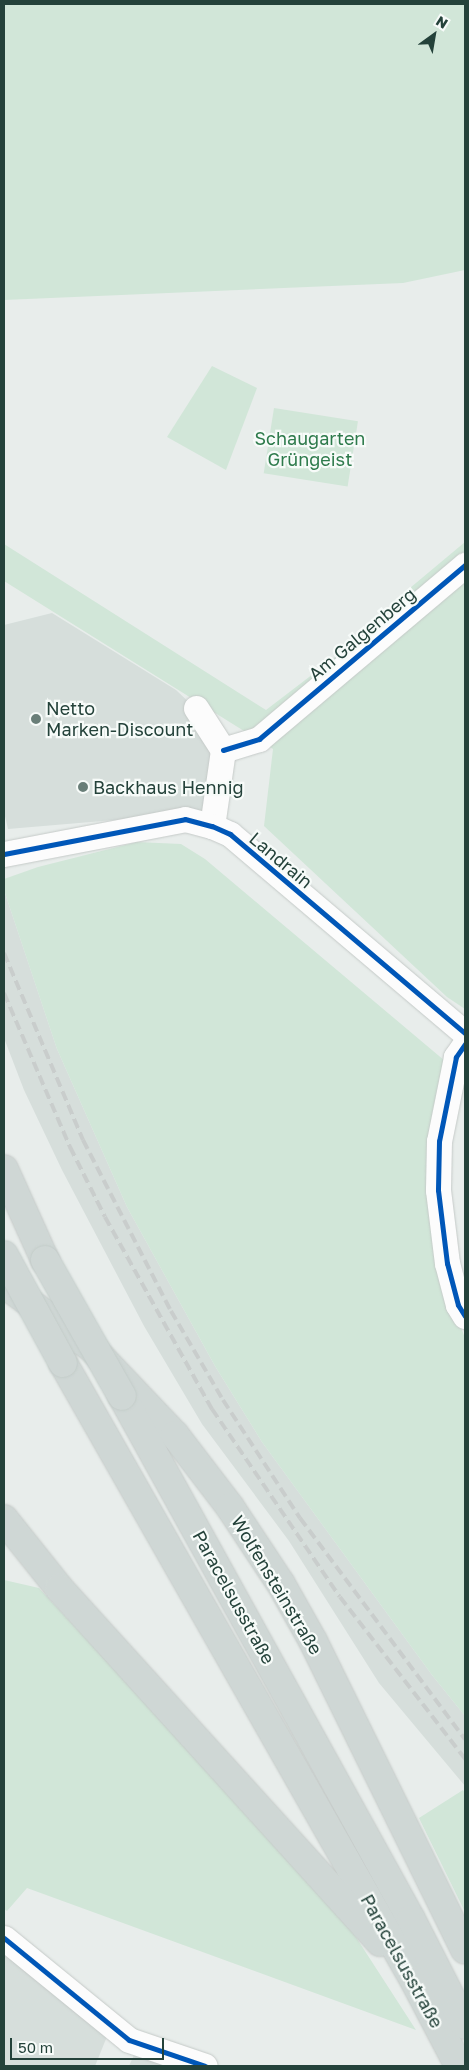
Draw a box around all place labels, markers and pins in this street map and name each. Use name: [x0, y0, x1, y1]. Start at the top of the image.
place label: Netto Marken-Discount: [46, 698, 193, 741]
marker: Netto Marken-Discount: [30, 713, 42, 725]
place label: Backhaus Hennig: [93, 776, 244, 798]
marker: Backhaus Hennig: [77, 781, 89, 793]

